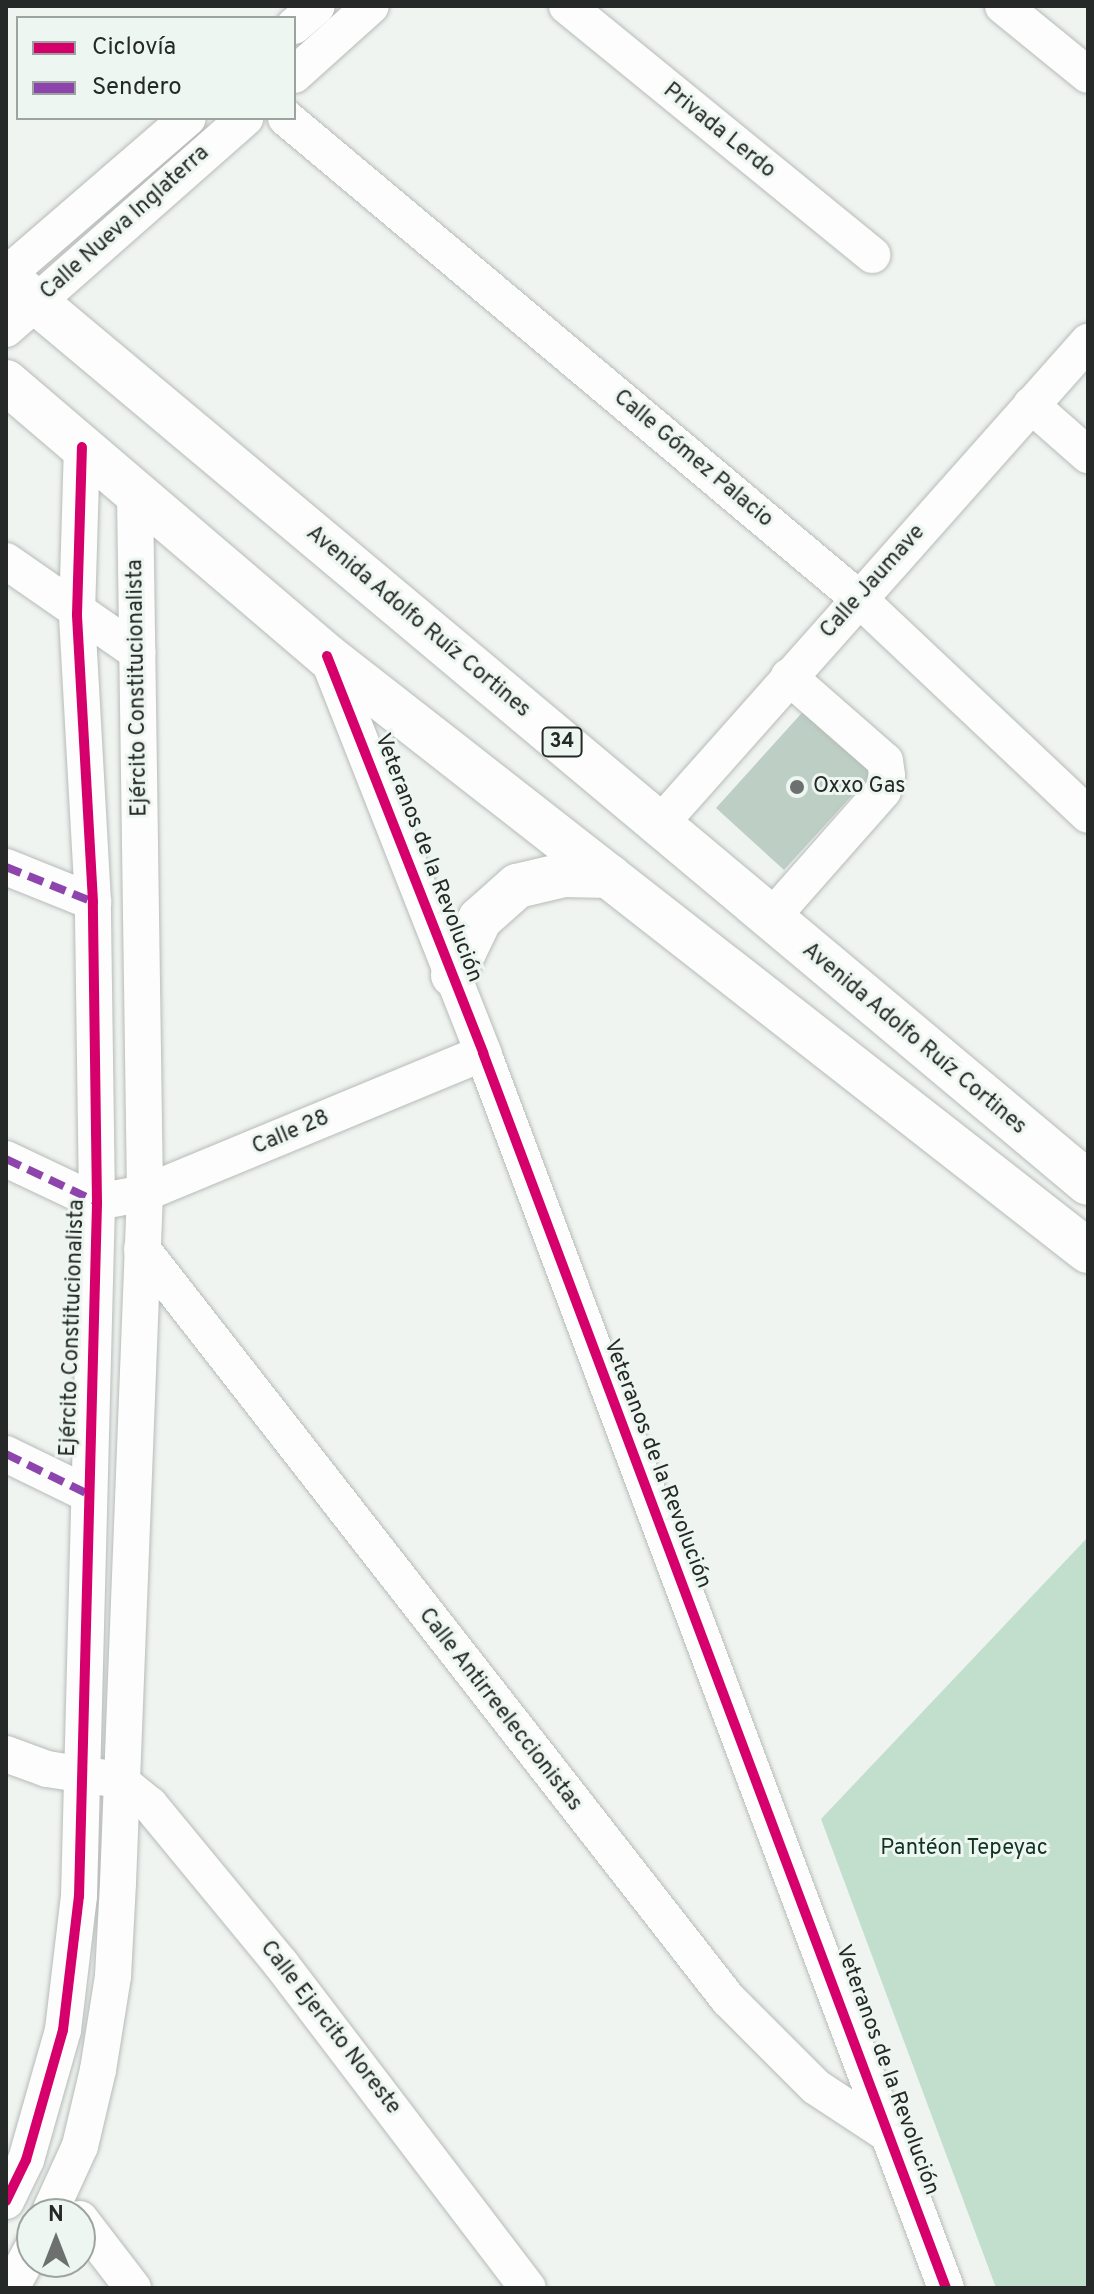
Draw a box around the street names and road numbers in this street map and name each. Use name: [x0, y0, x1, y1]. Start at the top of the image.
street label: Privada Lerdo: [658, 78, 780, 184]
street label: Calle Nueva Inglaterra: [35, 140, 215, 306]
street label: Calle Gómez Palacio: [608, 385, 778, 533]
street label: Avenida Adolfo Ruíz Cortines: [300, 520, 536, 724]
street label: Calle Jaumave: [815, 520, 931, 644]
street label: Ejército Constitucionalista: [123, 559, 153, 817]
road number: 34: [540, 726, 584, 758]
street label: Veteranos de la Revolución: [368, 730, 488, 986]
street label: Avenida Adolfo Ruíz Cortines: [796, 937, 1032, 1141]
street label: Calle 28: [248, 1105, 334, 1161]
street label: Ejército Constitucionalista: [55, 1199, 91, 1457]
street label: Veteranos de la Revolución: [597, 1336, 717, 1592]
street label: Calle Antirreeleccionistas: [412, 1603, 588, 1817]
street label: Calle Ejercito Noreste: [254, 1936, 406, 2120]
street label: Veteranos de la Revolución: [829, 1941, 945, 2199]

